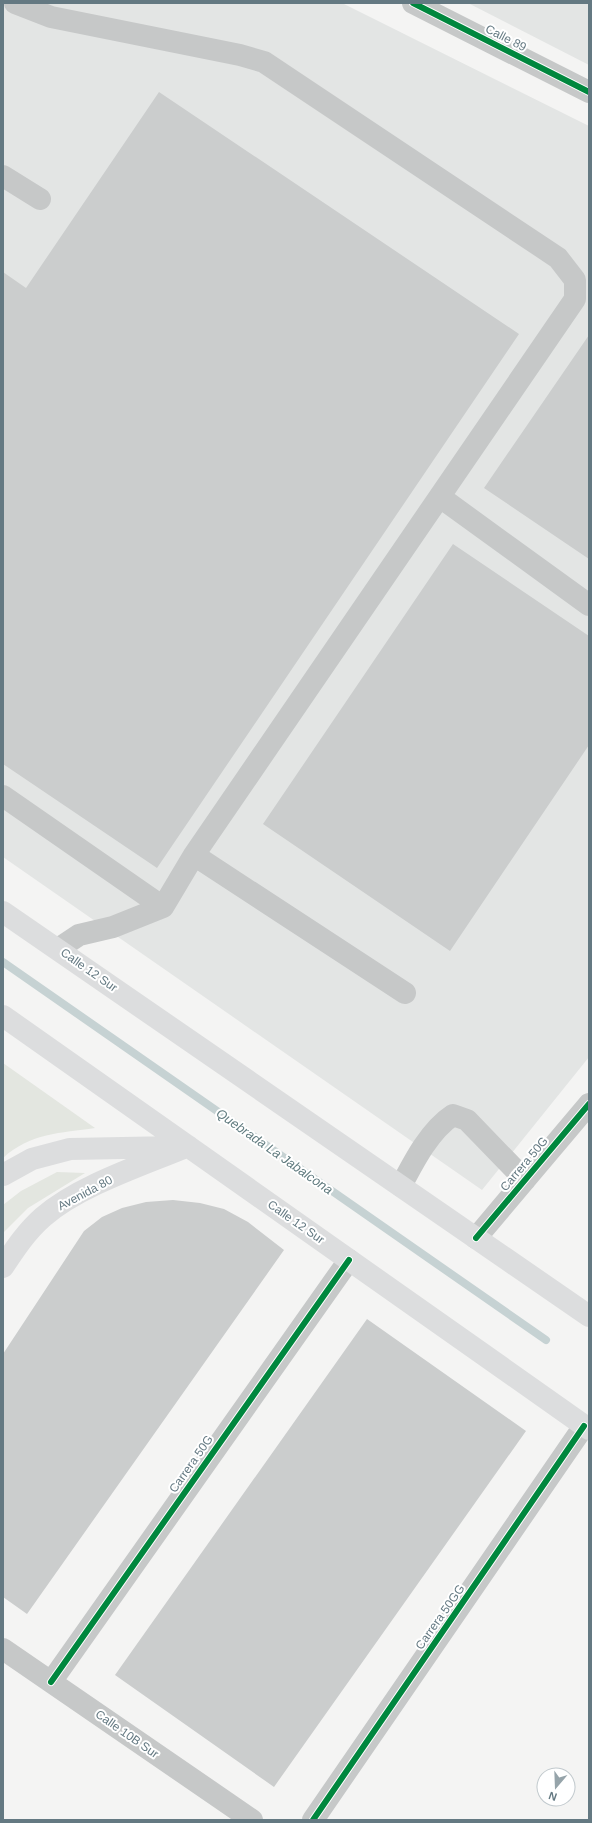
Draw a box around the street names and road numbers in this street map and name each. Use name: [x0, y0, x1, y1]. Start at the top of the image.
street label: Calle 89: [483, 22, 529, 54]
street label: Calle 12 Sur: [58, 945, 120, 995]
street label: Carrera 50G: [497, 1134, 551, 1194]
street label: Avenida 80: [55, 1173, 115, 1213]
street label: Calle 12 Sur: [265, 1197, 327, 1247]
street label: Carrera 50G: [166, 1433, 216, 1495]
street label: Carrera 50GG: [412, 1582, 468, 1652]
street label: Calle 10B Sur: [93, 1707, 161, 1761]

